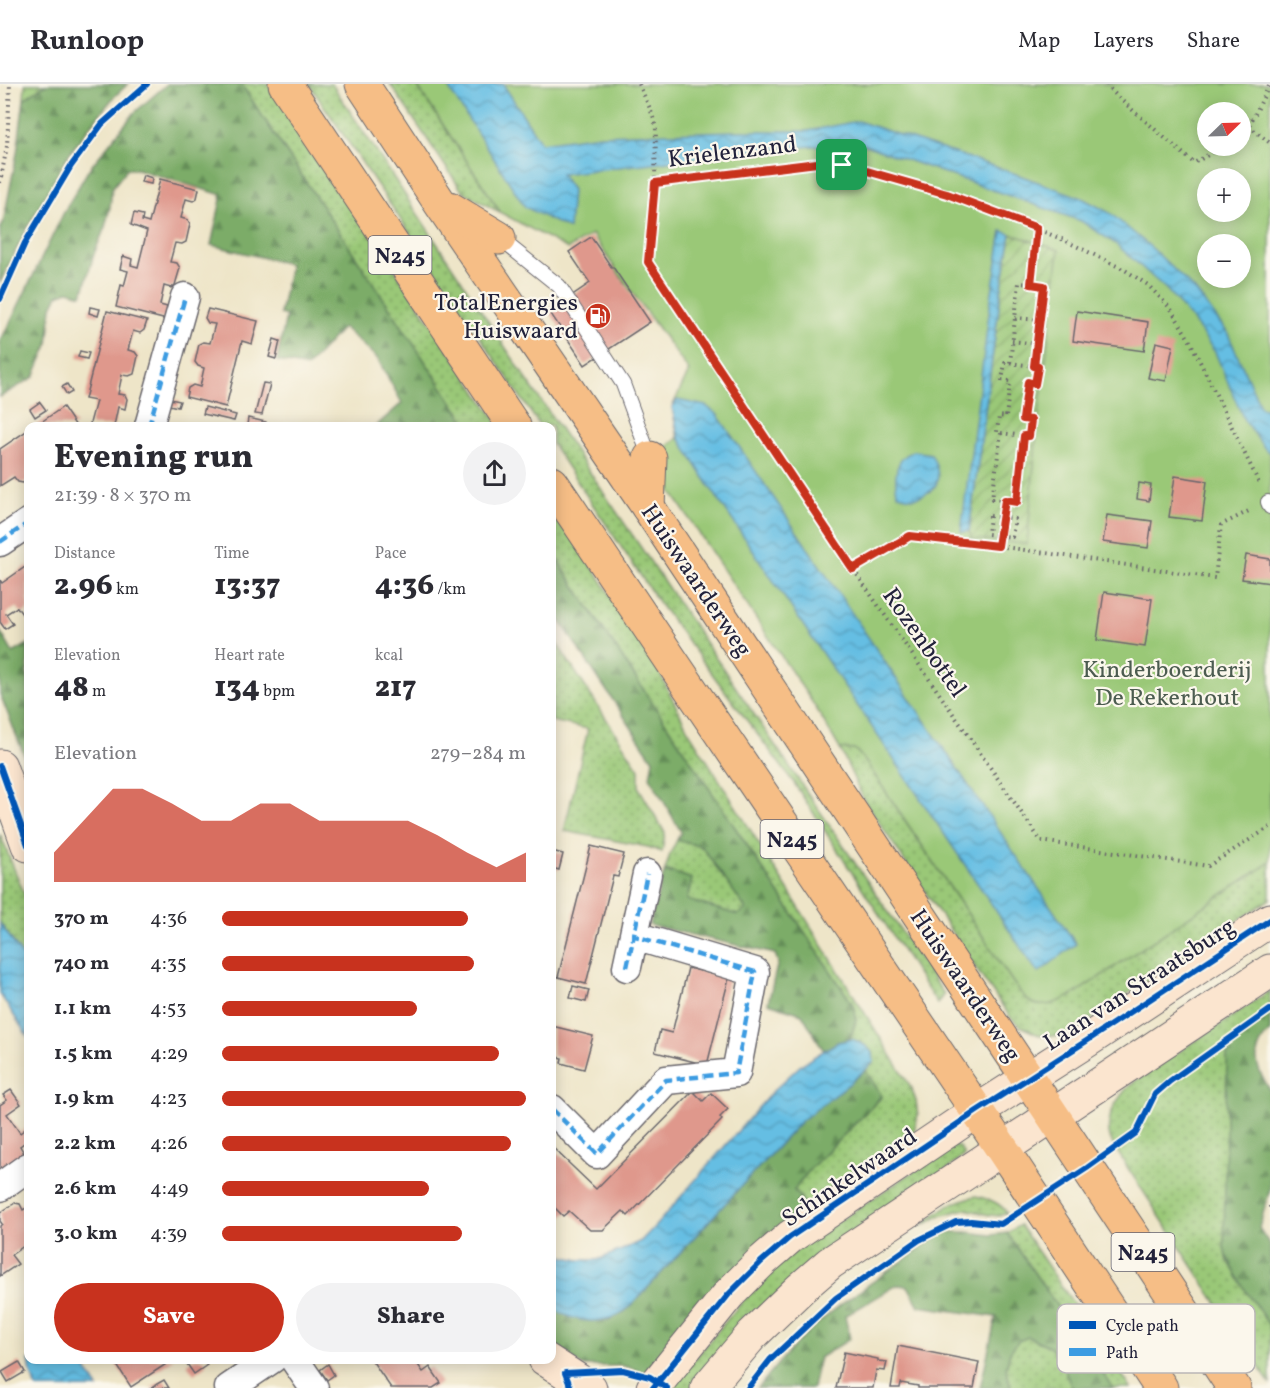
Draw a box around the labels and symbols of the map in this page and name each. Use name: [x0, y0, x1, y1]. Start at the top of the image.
north arrow: [1197, 102, 1251, 156]
street label: Krielenzand: [666, 128, 799, 178]
pin: [816, 139, 867, 190]
road number: N245: [368, 236, 432, 274]
place label: TotalEnergies Huiswaard: [434, 287, 578, 349]
fuel station icon: TotalEnergies Huiswaard: [583, 301, 613, 331]
street label: Huiswaarderweg: [631, 498, 759, 664]
street label: Rozenbottel: [873, 581, 974, 705]
park label: Kinderboerderij De Rekerhout: [1083, 654, 1251, 716]
road number: N245: [760, 820, 824, 858]
street label: Huiswaarderweg: [900, 903, 1028, 1069]
street label: Laan van Straatsburg: [1038, 911, 1243, 1061]
street label: Schinkelwaard: [776, 1121, 925, 1237]
road number: N245: [1112, 1233, 1174, 1271]
legend: [1057, 1304, 1255, 1373]
text: Cycle path: [1106, 1316, 1179, 1338]
text: Path: [1106, 1343, 1138, 1365]

